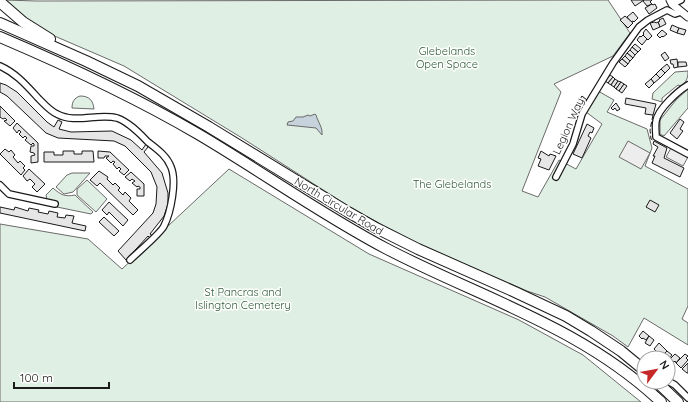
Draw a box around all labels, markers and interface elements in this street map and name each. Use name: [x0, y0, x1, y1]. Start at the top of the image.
park label: Glebelands Open Space: [416, 44, 478, 71]
street label: Legion Way: [549, 95, 587, 157]
street label: North Circular Road: [292, 174, 386, 238]
park label: The Glebelands: [413, 177, 491, 191]
park label: St Pancras and Islington Cemetery: [195, 285, 291, 312]
north arrow: [636, 350, 676, 390]
text: N: [656, 358, 673, 372]
scale bar: [14, 364, 109, 390]
text: 100 m: [20, 370, 53, 385]

